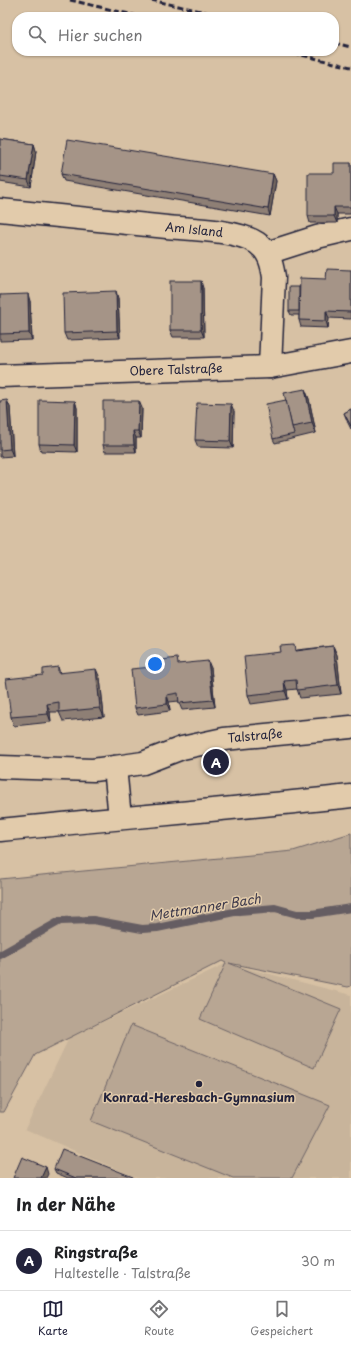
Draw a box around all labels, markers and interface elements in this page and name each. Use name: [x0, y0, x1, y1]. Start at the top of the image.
search box: [12, 12, 339, 56]
icon: search: [26, 23, 48, 45]
text: Hier suchen: [58, 23, 143, 46]
street label: Am Island: [164, 217, 225, 241]
street label: Obere Talstraße: [129, 358, 223, 380]
your location: [145, 654, 165, 674]
street label: Talstraße: [227, 724, 283, 746]
pin: A: [203, 747, 229, 777]
water label: Mettmanner Bach: [148, 888, 262, 925]
marker: Konrad-Heresbach-Gymnasium: [194, 1079, 204, 1089]
place label: Konrad-Heresbach-Gymnasium: [103, 1088, 295, 1106]
text: In der Nähe: [16, 1191, 115, 1217]
text: Ringstraße: [54, 1240, 138, 1263]
text: A: [24, 1251, 34, 1270]
text: 30 m: [301, 1251, 335, 1270]
text: Haltestelle · Talstraße: [54, 1263, 191, 1282]
tab: Karte: [38, 1298, 68, 1339]
tab: Route: [144, 1298, 174, 1339]
tab: Gespeichert: [250, 1298, 313, 1339]

